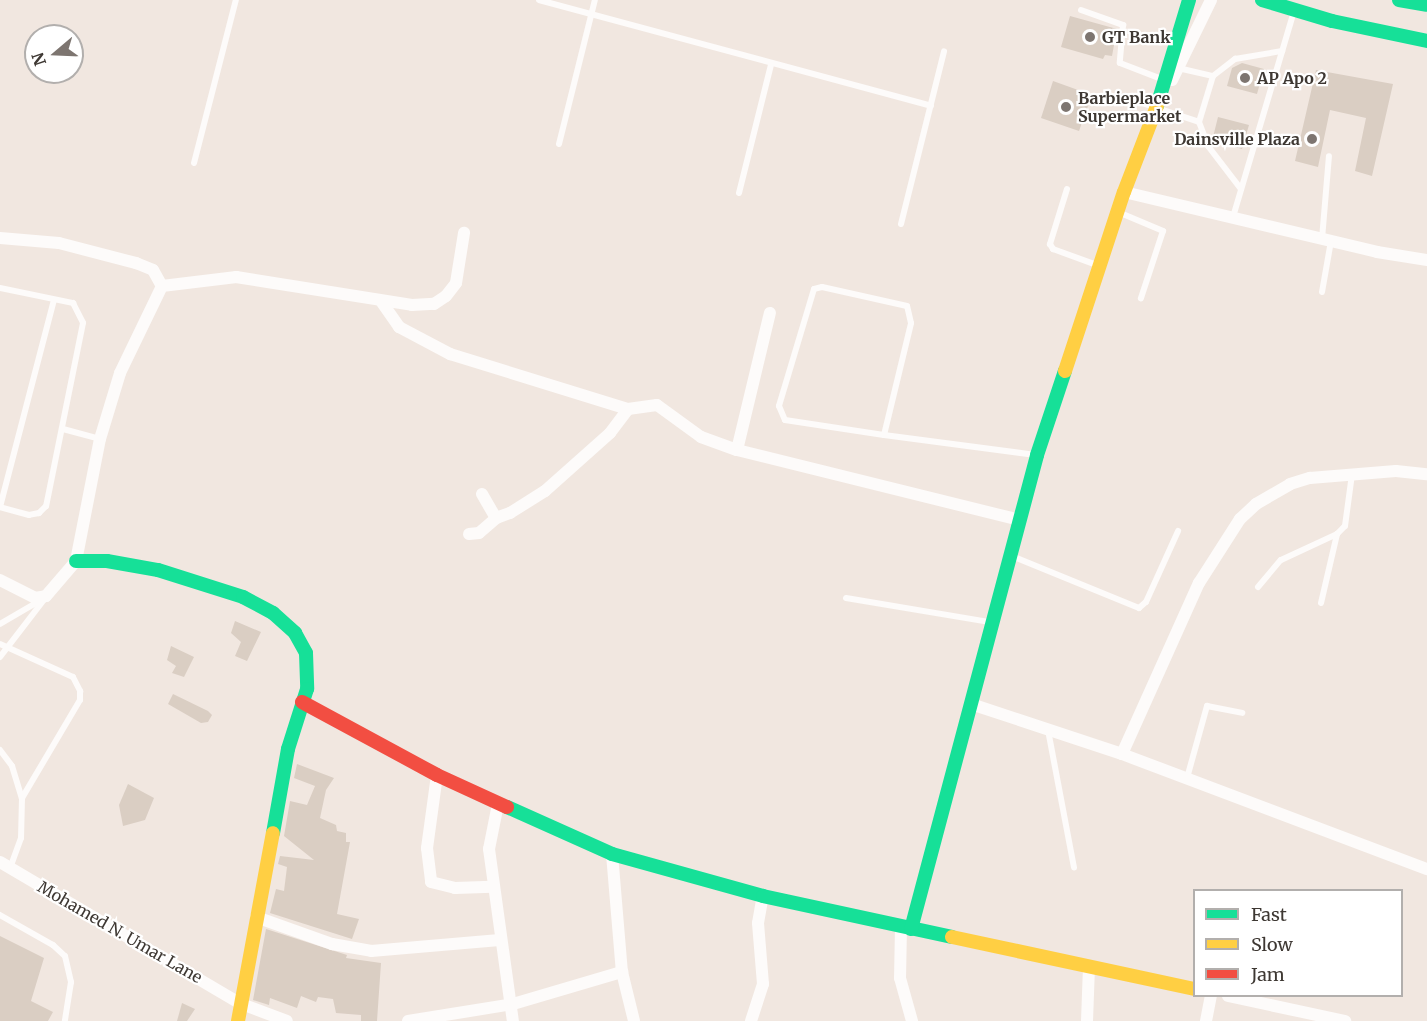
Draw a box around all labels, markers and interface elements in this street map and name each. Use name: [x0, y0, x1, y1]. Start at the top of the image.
north arrow: [24, 24, 84, 84]
place label: GT Bank: [1102, 27, 1171, 47]
marker: GT Bank: [1083, 30, 1097, 44]
text: N: [27, 50, 50, 68]
place label: AP Apo 2: [1257, 68, 1327, 88]
marker: AP Apo 2: [1238, 71, 1252, 85]
place label: Barbieplace Supermarket: [1078, 88, 1181, 126]
marker: Barbieplace Supermarket: [1059, 100, 1073, 114]
place label: Dainsville Plaza: [1174, 129, 1300, 149]
marker: Dainsville Plaza: [1305, 132, 1319, 146]
street label: Mohamed N. Umar Lane: [34, 877, 206, 987]
legend: [1193, 889, 1403, 997]
text: Fast: [1251, 903, 1287, 926]
text: Slow: [1251, 933, 1293, 956]
text: Jam: [1251, 963, 1285, 986]

